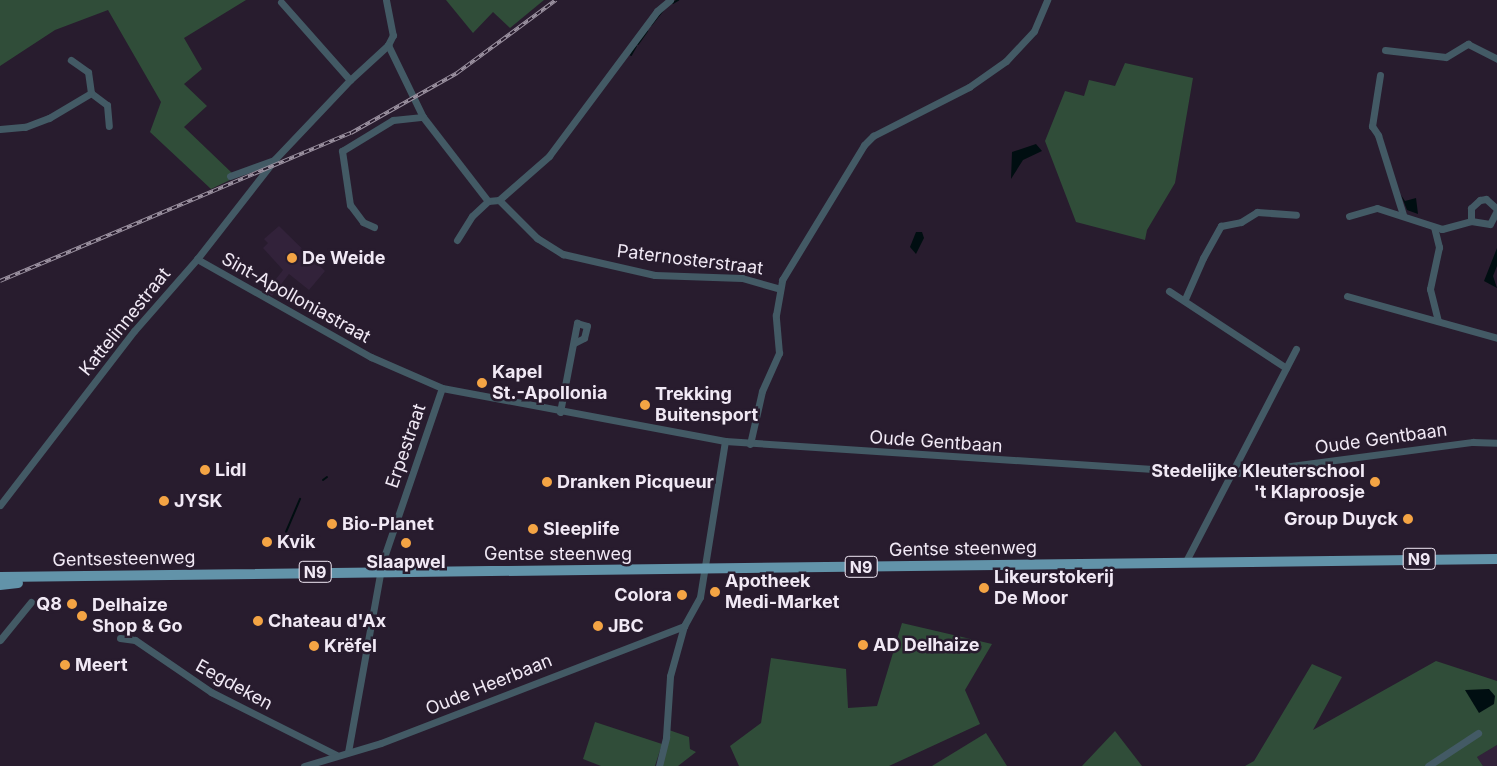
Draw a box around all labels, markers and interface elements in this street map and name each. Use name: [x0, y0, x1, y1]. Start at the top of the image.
street label: Paternosterstraat: [616, 240, 764, 280]
place label: De Weide: [302, 247, 385, 269]
street label: Sint-Apolloniastraat: [218, 248, 374, 348]
marker: De Weide: [286, 252, 298, 264]
street label: Kattelinnestraat: [75, 264, 175, 380]
place label: Kapel St.-Apollonia: [492, 362, 607, 404]
marker: Kapel St.-Apollonia: [476, 377, 488, 389]
place label: Trekking Buitensport: [655, 384, 758, 426]
marker: Trekking Buitensport: [639, 399, 651, 411]
street label: Erpestraat: [382, 401, 430, 491]
street label: Oude Gentbaan: [1313, 419, 1449, 459]
street label: Oude Gentbaan: [869, 427, 1003, 457]
place label: Lidl: [215, 459, 246, 481]
place label: Stedelijke Kleuterschool 't Klaproosje: [1151, 461, 1365, 504]
marker: Lidl: [199, 464, 211, 476]
place label: Dranken Picqueur: [557, 471, 714, 493]
marker: Dranken Picqueur: [541, 476, 553, 488]
marker: Stedelijke Kleuterschool 't Klaproosje: [1369, 476, 1381, 488]
place label: JYSK: [174, 490, 222, 512]
marker: JYSK: [158, 495, 170, 507]
place label: Group Duyck: [1284, 508, 1398, 530]
place label: Bio-Planet: [342, 513, 434, 535]
marker: Group Duyck: [1402, 513, 1414, 525]
marker: Bio-Planet: [326, 518, 338, 530]
place label: Sleeplife: [543, 518, 620, 540]
marker: Sleeplife: [527, 523, 539, 535]
place label: Kvik: [277, 531, 315, 553]
marker: Kvik: [261, 536, 273, 548]
marker: Slaapwel: [400, 537, 412, 549]
street label: Gentse steenweg: [889, 537, 1037, 561]
street label: Gentse steenweg: [484, 543, 632, 565]
road number: N9: [1402, 546, 1436, 572]
street label: Gentsesteenweg: [52, 547, 196, 571]
place label: Slaapwel: [366, 551, 446, 573]
road number: N9: [844, 554, 878, 580]
road number: N9: [298, 558, 332, 586]
place label: Likeurstokerij De Moor: [994, 567, 1114, 610]
place label: Apotheek Medi-Market: [725, 571, 839, 614]
marker: Likeurstokerij De Moor: [978, 582, 990, 594]
place label: Colora: [614, 584, 672, 606]
marker: Apotheek Medi-Market: [709, 586, 721, 598]
marker: Colora: [676, 589, 688, 601]
place label: Q8: [36, 593, 62, 615]
place label: Delhaize Shop & Go: [92, 595, 183, 638]
marker: Q8: [66, 598, 78, 610]
marker: Delhaize Shop & Go: [76, 610, 88, 622]
place label: Chateau d'Ax: [268, 610, 386, 632]
marker: Chateau d'Ax: [252, 615, 264, 627]
place label: JBC: [608, 615, 644, 637]
marker: JBC: [592, 620, 604, 632]
place label: AD Delhaize: [873, 634, 980, 656]
place label: Krëfel: [324, 635, 377, 657]
marker: AD Delhaize: [857, 639, 869, 651]
marker: Krëfel: [308, 640, 320, 652]
street label: Oude Heerbaan: [423, 650, 555, 720]
place label: Meert: [75, 654, 127, 676]
street label: Eegdeken: [192, 655, 276, 715]
marker: Meert: [59, 659, 71, 671]

